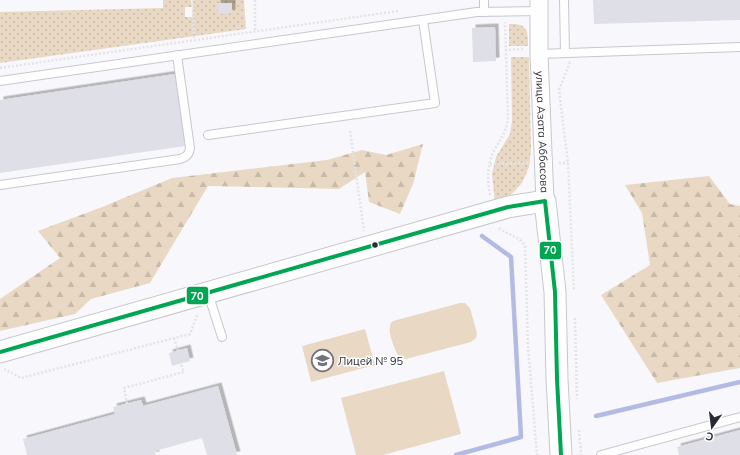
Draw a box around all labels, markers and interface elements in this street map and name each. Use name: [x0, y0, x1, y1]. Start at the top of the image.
street label: улица Азата Аббасова: [533, 71, 552, 193]
unlabelled marker: [370, 240, 380, 250]
line badge: 70: [539, 241, 562, 260]
text: 70: [543, 243, 557, 257]
line badge: 70: [186, 286, 209, 305]
text: 70: [190, 289, 204, 303]
school or university icon: Лицей № 95: [310, 348, 336, 374]
place label: Лицей № 95: [338, 354, 404, 368]
north arrow: [692, 407, 732, 447]
text: С: [704, 429, 715, 444]

